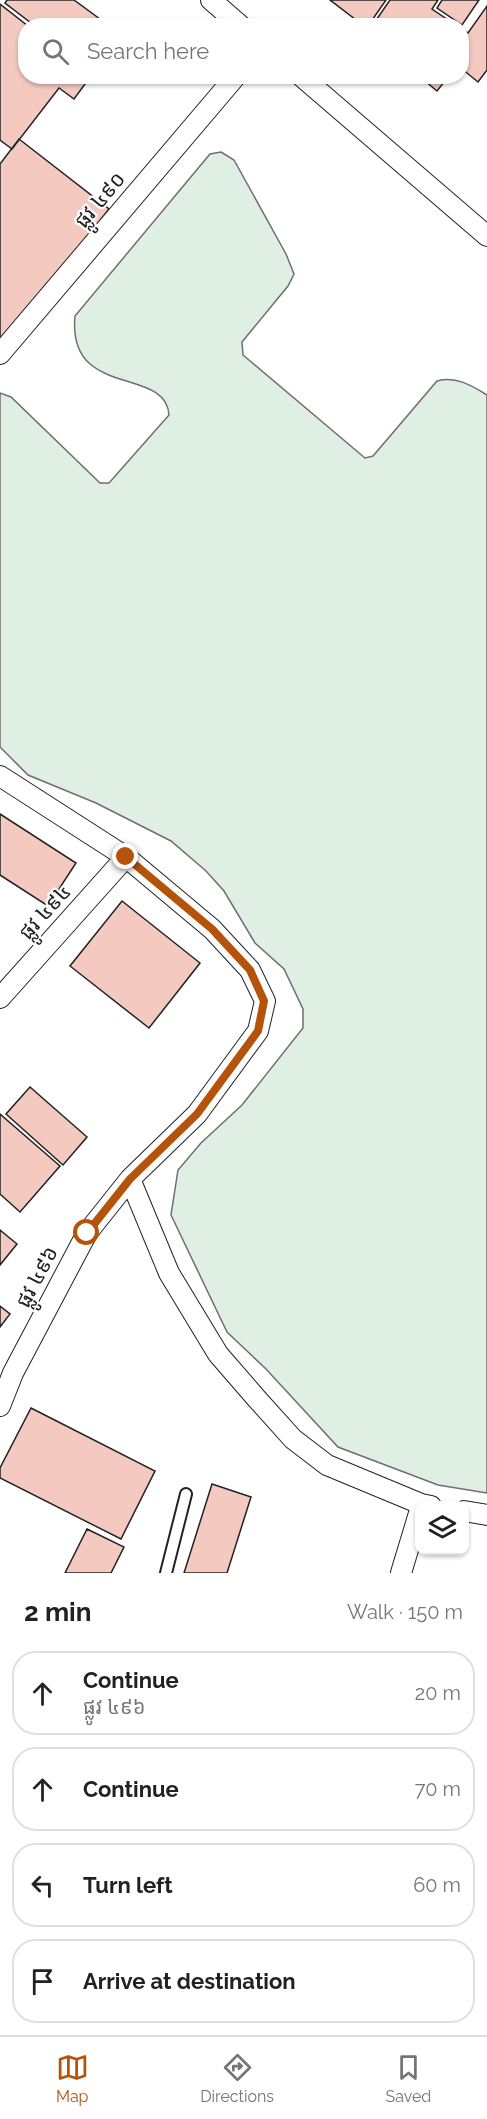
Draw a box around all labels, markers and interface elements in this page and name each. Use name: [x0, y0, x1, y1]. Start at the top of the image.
search box: [18, 18, 469, 84]
icon: search: [39, 35, 72, 68]
text: Search here: [87, 38, 209, 64]
street label: ផ្លូវ ៤៩០: [69, 167, 136, 237]
route end: [112, 843, 138, 869]
street label: ផ្លូវ ៤៩៤: [13, 879, 81, 949]
route start: [73, 1219, 99, 1245]
street label: ផ្លូវ ៤៩៦: [10, 1242, 69, 1315]
map controls: [415, 1501, 469, 1555]
button: layers: [415, 1501, 469, 1555]
text: 2 min: [24, 1597, 91, 1627]
text: Walk · 150 m: [347, 1600, 463, 1624]
text: Continue: [83, 1667, 179, 1693]
icon: ahead: [26, 1677, 59, 1710]
text: 20 m: [415, 1681, 461, 1705]
text: ផ្លូវ ៤៩៦: [83, 1695, 145, 1719]
icon: ahead: [26, 1773, 59, 1806]
text: Continue: [83, 1776, 179, 1802]
text: 70 m: [415, 1777, 461, 1801]
icon: left: [26, 1869, 59, 1902]
text: Turn left: [83, 1872, 173, 1898]
text: 60 m: [413, 1873, 461, 1897]
icon: arrive: [26, 1965, 59, 1998]
text: Arrive at destination: [83, 1968, 296, 1994]
tab: Map: [56, 2051, 89, 2106]
tab: Directions: [200, 2051, 274, 2106]
tab: Saved: [385, 2051, 431, 2106]

